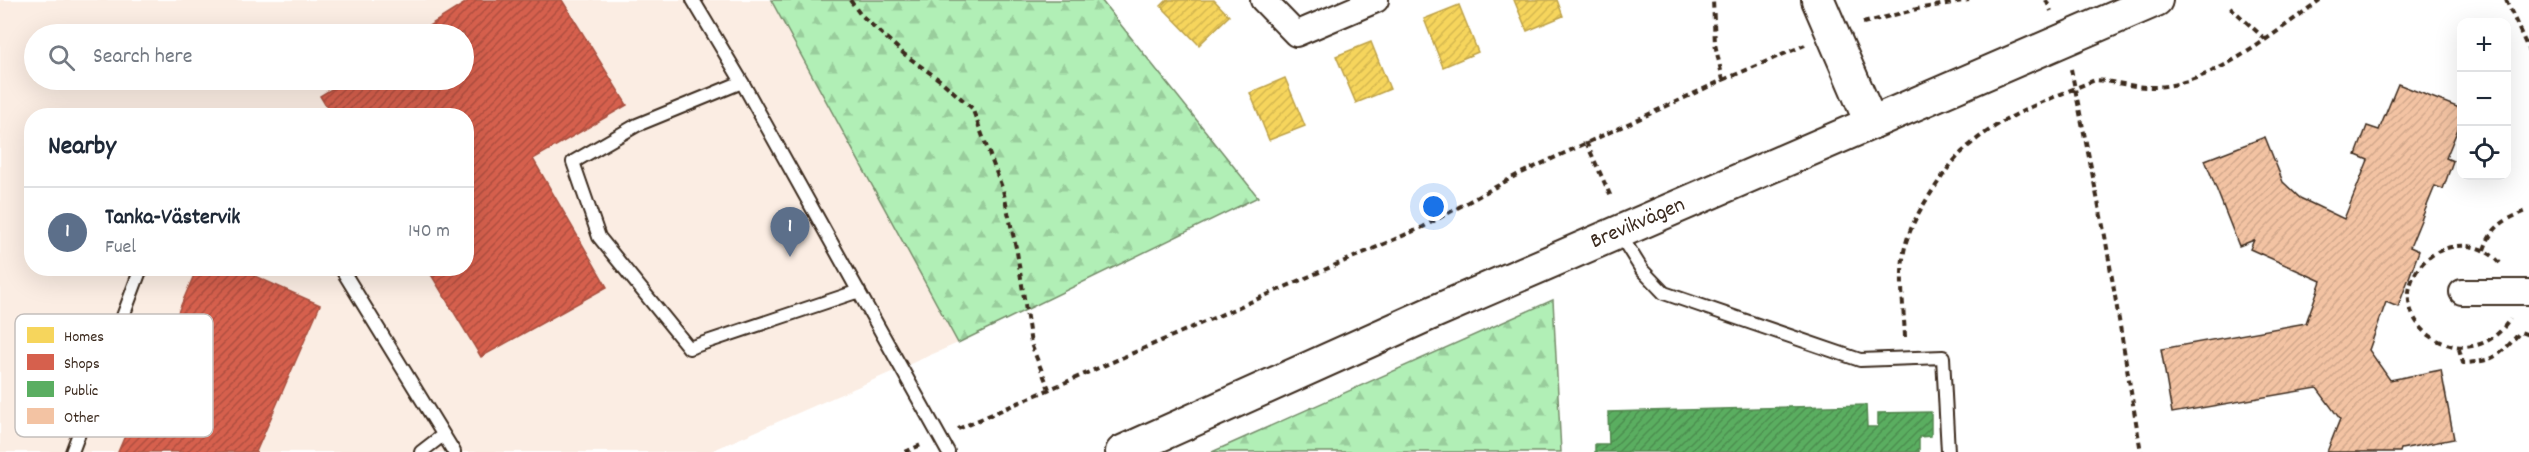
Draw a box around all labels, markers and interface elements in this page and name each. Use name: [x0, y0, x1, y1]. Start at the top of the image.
map controls: [2457, 18, 2511, 180]
button: +: [2457, 18, 2511, 72]
search box: [24, 24, 474, 90]
icon: search: [45, 41, 78, 74]
text: Search here: [93, 42, 192, 73]
button: −: [2457, 72, 2511, 126]
button: locate: [2457, 126, 2511, 180]
text: Nearby: [48, 129, 116, 166]
street label: Brevikvägen: [1586, 190, 1690, 258]
your location: [1419, 192, 1448, 221]
text: Tanka-Västervik: [105, 203, 240, 234]
pin: 1: [770, 208, 810, 257]
text: 1: [65, 218, 70, 246]
text: 140 m: [408, 218, 450, 246]
text: Fuel: [105, 234, 136, 262]
legend: [15, 314, 213, 437]
text: Homes: [64, 326, 104, 349]
text: Shops: [64, 353, 100, 376]
text: Public: [64, 380, 98, 403]
text: Other: [64, 407, 99, 430]

